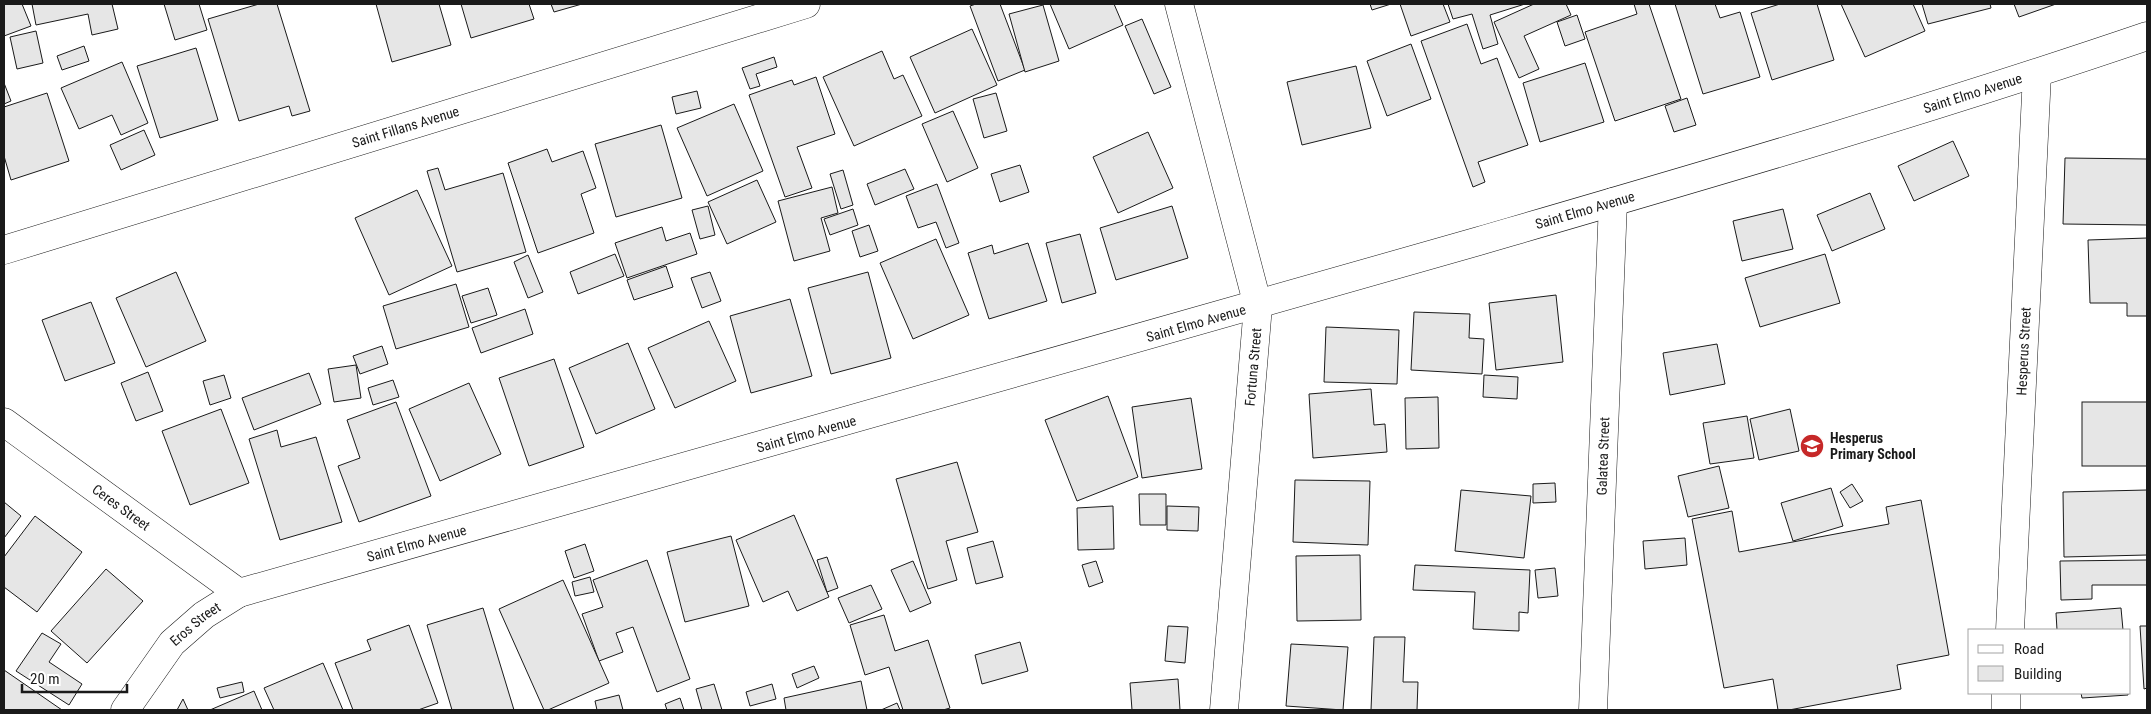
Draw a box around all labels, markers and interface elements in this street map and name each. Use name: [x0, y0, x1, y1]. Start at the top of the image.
street label: Saint Elmo Avenue: [1921, 70, 2024, 116]
street label: Saint Fillans Avenue: [350, 103, 461, 151]
street label: Saint Elmo Avenue: [1533, 188, 1637, 232]
street label: Saint Elmo Avenue: [1144, 301, 1248, 345]
street label: Hesperus Street: [2013, 307, 2034, 396]
street label: Fortuna Street: [1242, 327, 1264, 407]
street label: Saint Elmo Avenue: [755, 412, 858, 456]
street label: Galatea Street: [1593, 417, 1613, 496]
place label: Hesperus Primary School: [1830, 430, 1916, 462]
school or university icon: Hesperus Primary School: [1799, 433, 1825, 459]
street label: Ceres Street: [89, 481, 153, 534]
street label: Saint Elmo Avenue: [365, 522, 469, 565]
street label: Eros Street: [167, 599, 223, 649]
legend: [1968, 629, 2131, 694]
text: Road: [2014, 640, 2044, 658]
scale bar: [22, 662, 128, 694]
text: Building: [2014, 665, 2062, 683]
text: 20 m: [30, 670, 60, 688]

